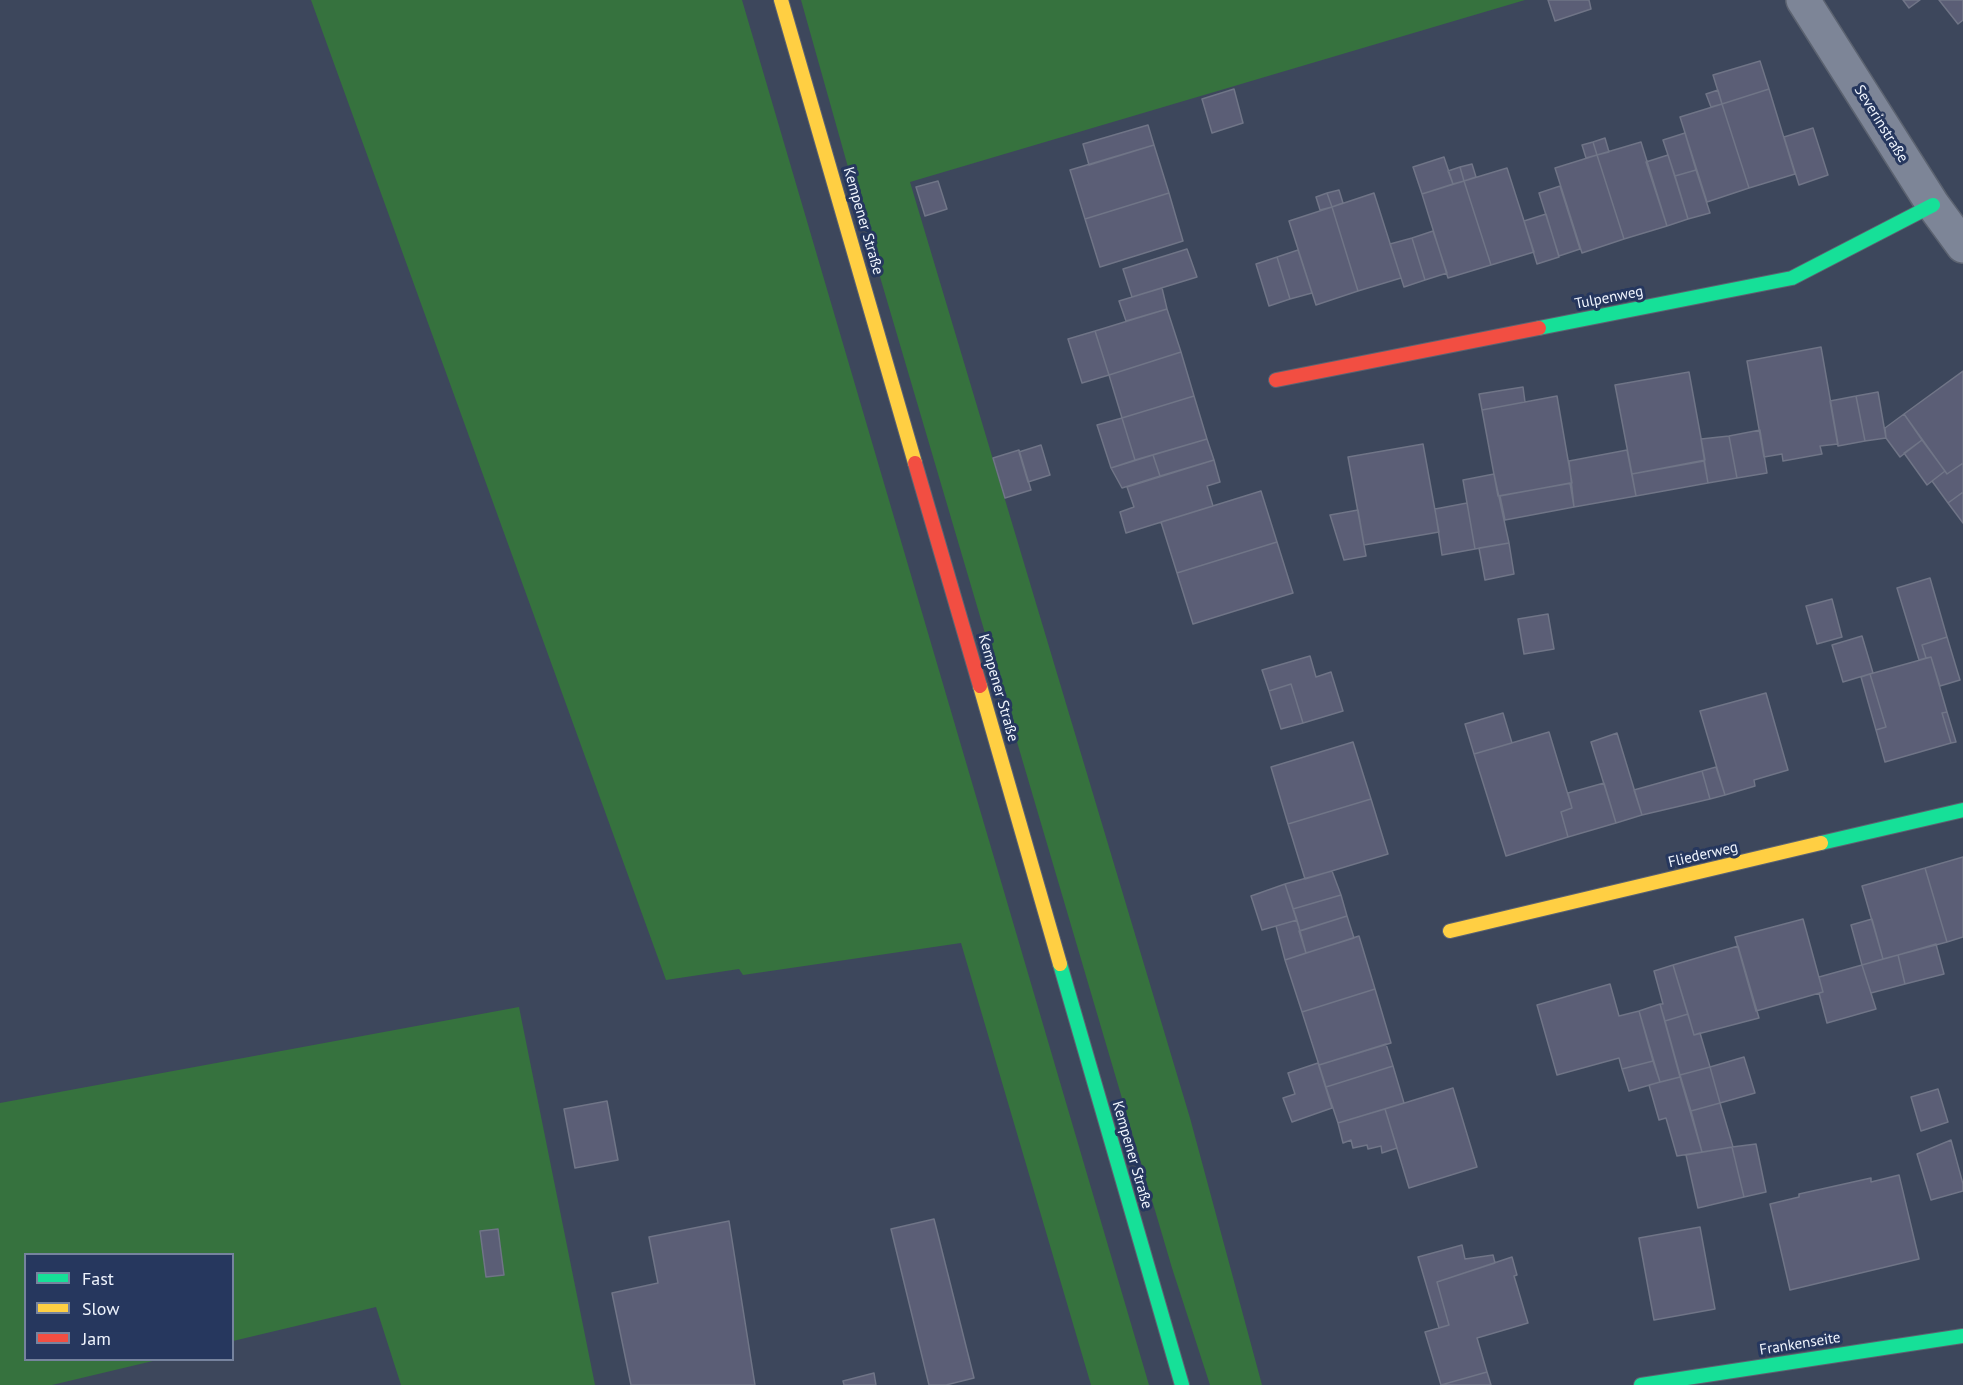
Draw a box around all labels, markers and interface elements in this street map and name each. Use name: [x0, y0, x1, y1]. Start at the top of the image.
street label: Severinstraße: [1850, 82, 1912, 166]
street label: Kempener Straße: [839, 165, 887, 277]
street label: Tulpenweg: [1573, 283, 1645, 313]
street label: Kempener Straße: [974, 632, 1022, 744]
street label: Fliederweg: [1666, 838, 1740, 872]
street label: Kempener Straße: [1108, 1099, 1156, 1211]
legend: [24, 1253, 234, 1361]
text: Fast: [82, 1267, 114, 1290]
text: Slow: [82, 1297, 120, 1320]
text: Jam: [82, 1327, 111, 1350]
street label: Frankenseite: [1758, 1329, 1842, 1359]

